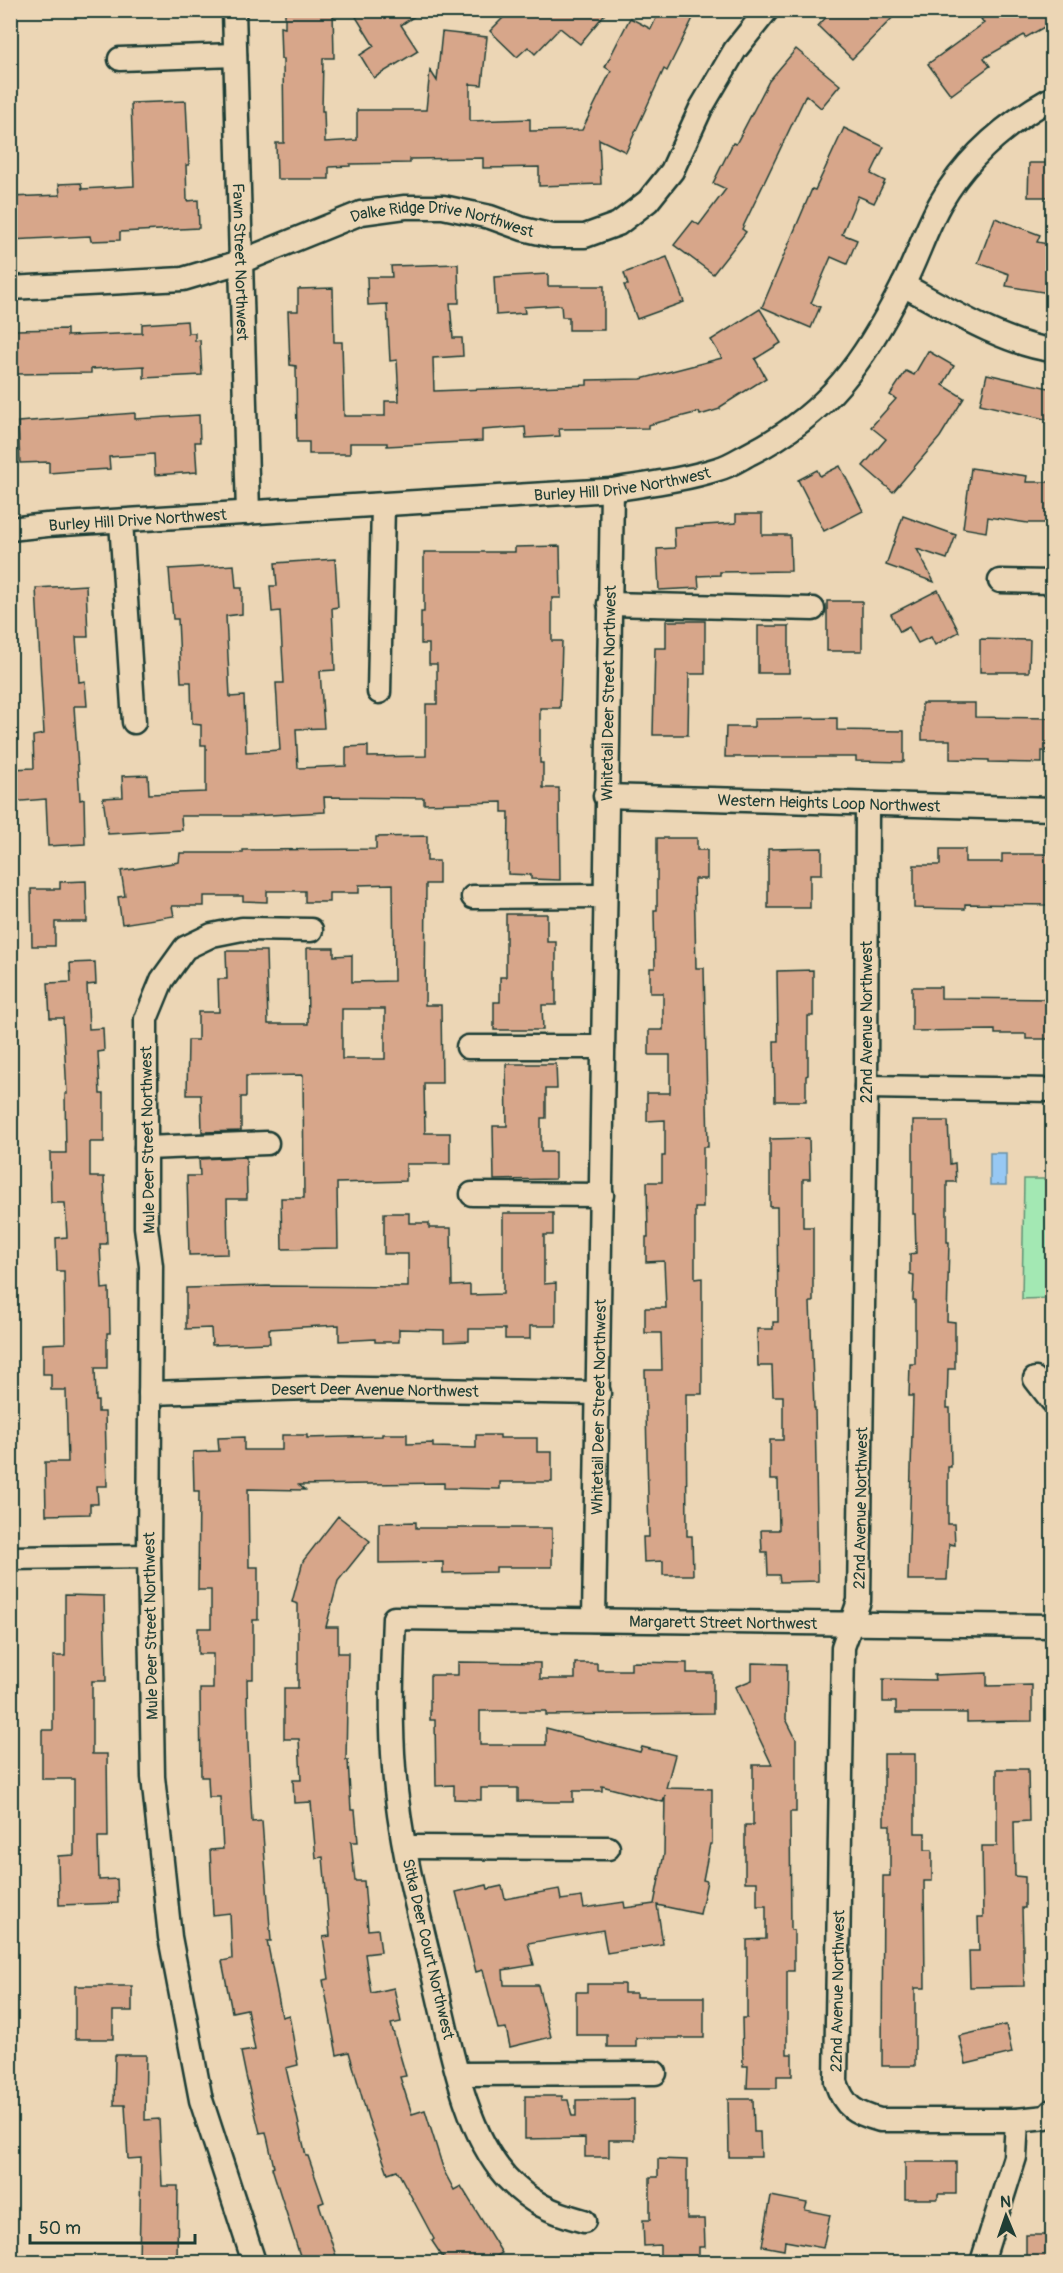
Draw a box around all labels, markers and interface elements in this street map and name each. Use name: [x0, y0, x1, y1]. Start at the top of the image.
street label: Fawn Street Northwest: [228, 183, 252, 342]
street label: Dalke Ridge Drive Northwest: [347, 198, 536, 242]
street label: Burley Hill Drive Northwest: [533, 463, 713, 506]
street label: Burley Hill Drive Northwest: [48, 505, 228, 536]
street label: Whitetail Deer Street Northwest: [597, 584, 621, 801]
street label: Western Heights Loop Northwest: [717, 790, 941, 817]
street label: 22nd Avenue Northwest: [857, 940, 877, 1103]
street label: Mule Deer Street Northwest: [136, 1045, 160, 1234]
street label: Whitetail Deer Street Northwest: [587, 1298, 611, 1515]
street label: Desert Deer Avenue Northwest: [271, 1379, 480, 1402]
street label: 22nd Avenue Northwest: [850, 1426, 872, 1589]
street label: Mule Deer Street Northwest: [139, 1531, 163, 1720]
street label: Margarett Street Northwest: [629, 1612, 818, 1634]
street label: Sitka Deer Court Northwest: [398, 1857, 459, 2042]
street label: 22nd Avenue Northwest: [827, 1909, 849, 2072]
north arrow: [976, 2186, 1036, 2246]
text: N: [1000, 2192, 1011, 2212]
scale bar: [30, 2207, 195, 2245]
text: 50 m: [39, 2217, 81, 2240]

